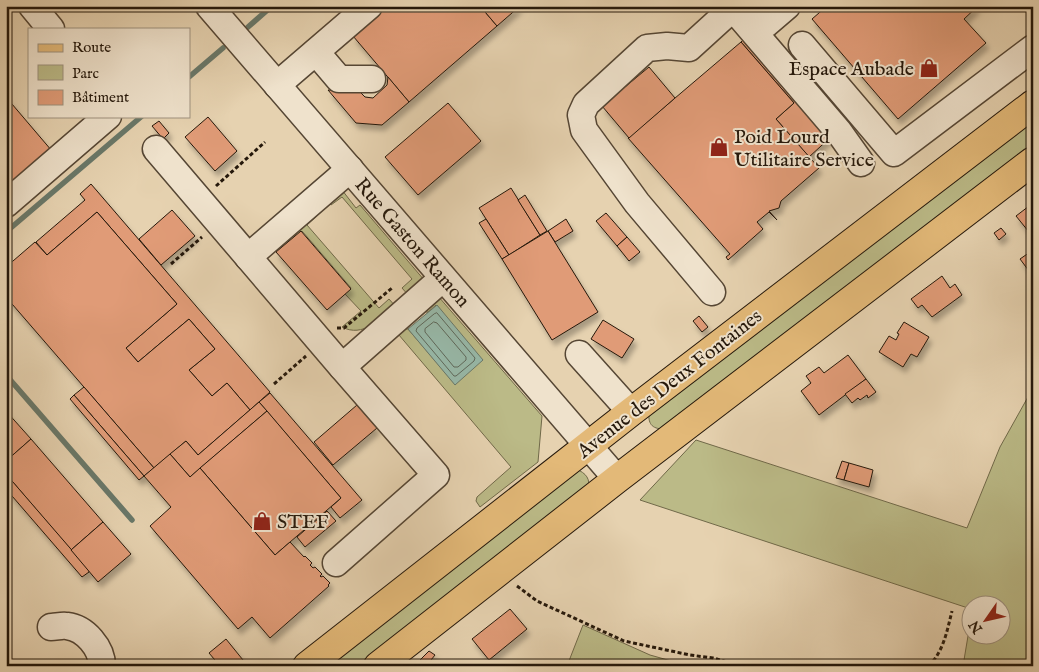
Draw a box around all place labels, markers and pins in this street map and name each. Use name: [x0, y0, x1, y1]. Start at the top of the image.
place label: Espace Aubade: [788, 57, 914, 82]
shop icon: Espace Aubade: [918, 57, 940, 79]
place label: Poid Lourd Utilitaire Service: [734, 125, 874, 173]
shop icon: Poid Lourd Utilitaire Service: [708, 136, 730, 158]
shop icon: STEF: [251, 510, 273, 532]
place label: STEF: [277, 510, 329, 535]

